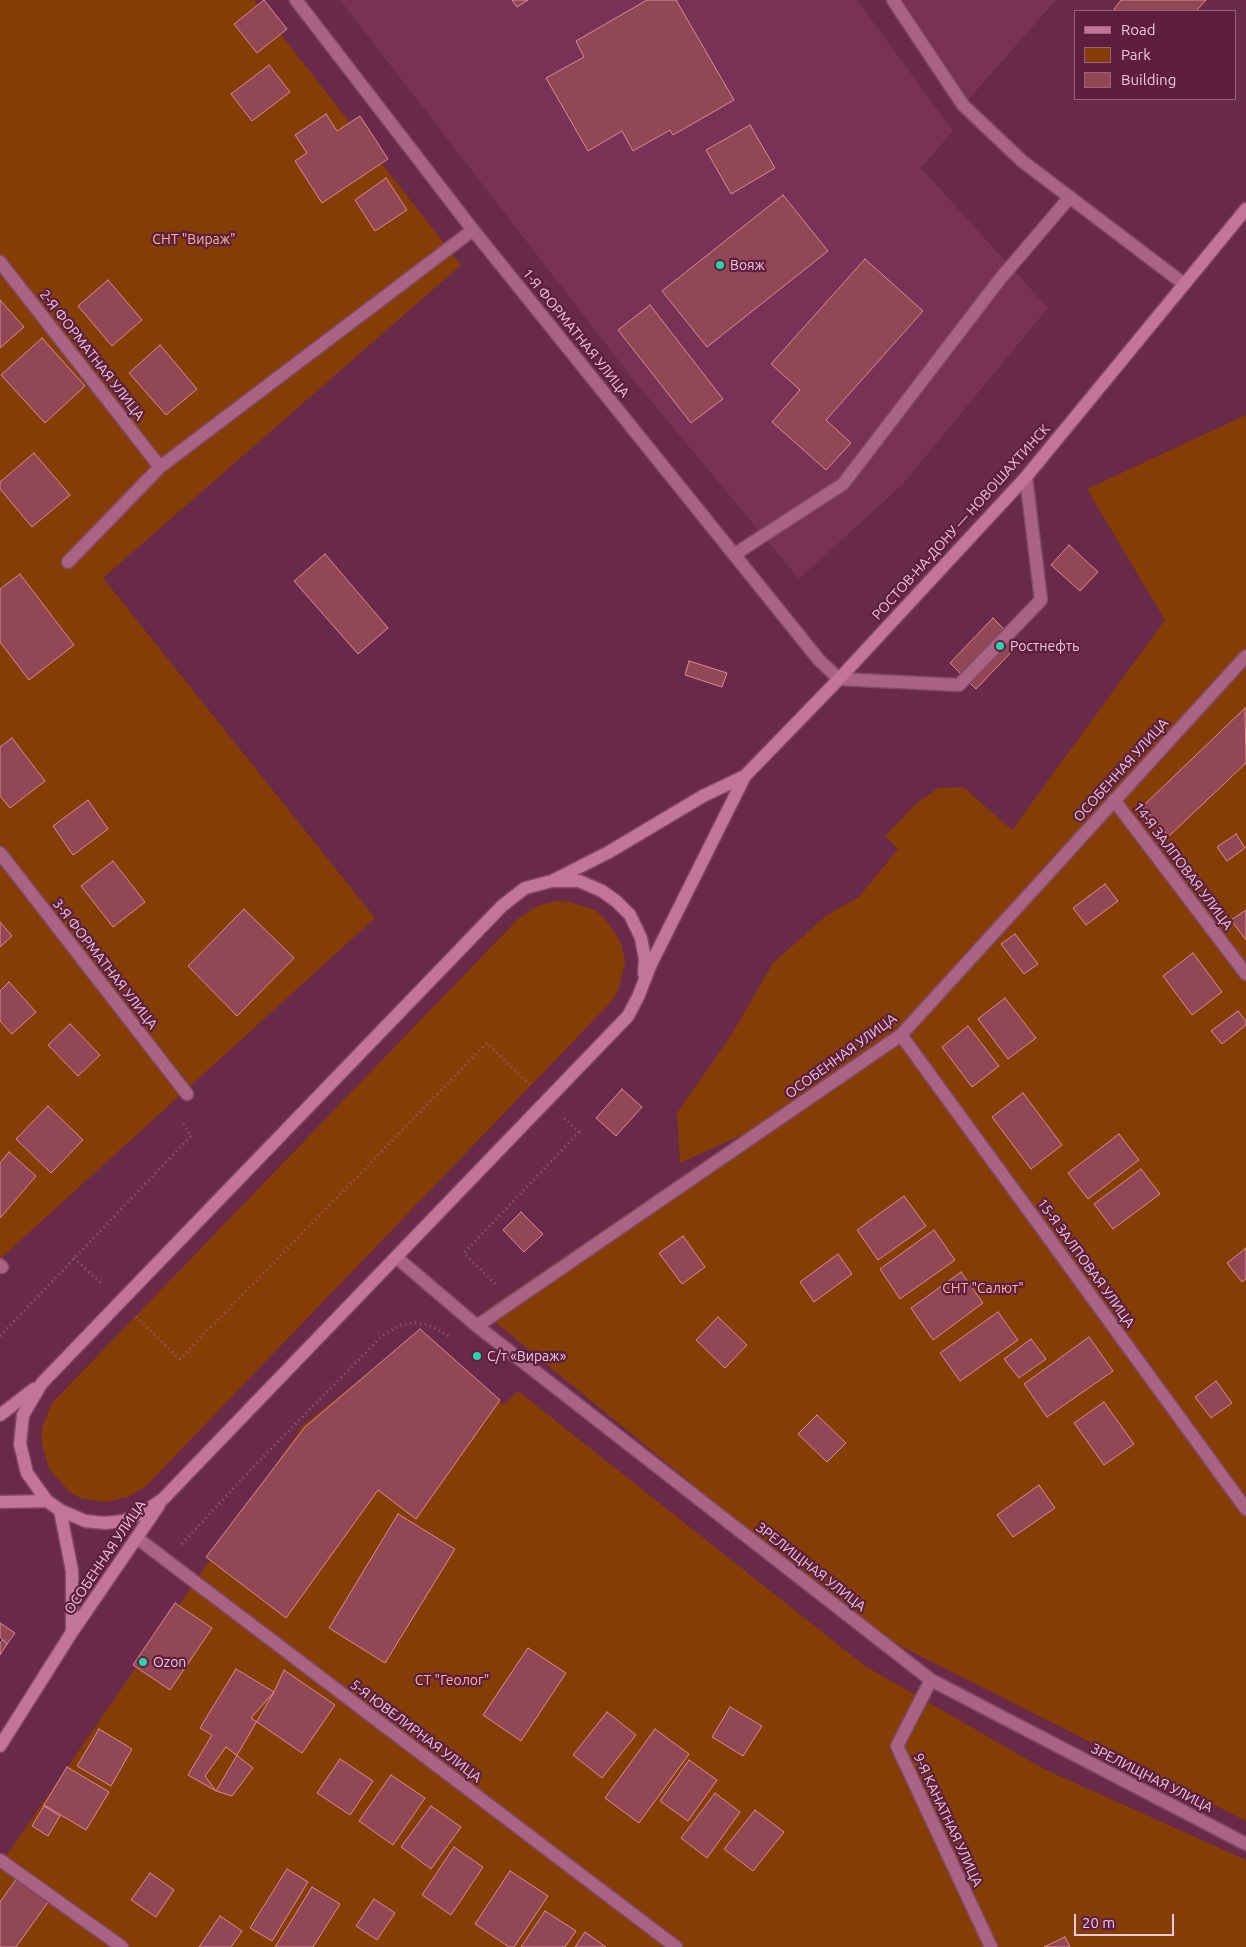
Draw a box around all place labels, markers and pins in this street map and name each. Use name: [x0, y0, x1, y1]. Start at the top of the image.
place label: Вояж: [730, 257, 765, 273]
marker: Вояж: [714, 259, 726, 271]
place label: Ростнефть: [1010, 638, 1079, 654]
marker: Ростнефть: [994, 640, 1006, 652]
place label: С/т «Вираж»: [487, 1348, 566, 1364]
marker: С/т «Вираж»: [471, 1350, 483, 1362]
place label: Ozon: [153, 1654, 186, 1670]
marker: Ozon: [137, 1656, 149, 1668]

